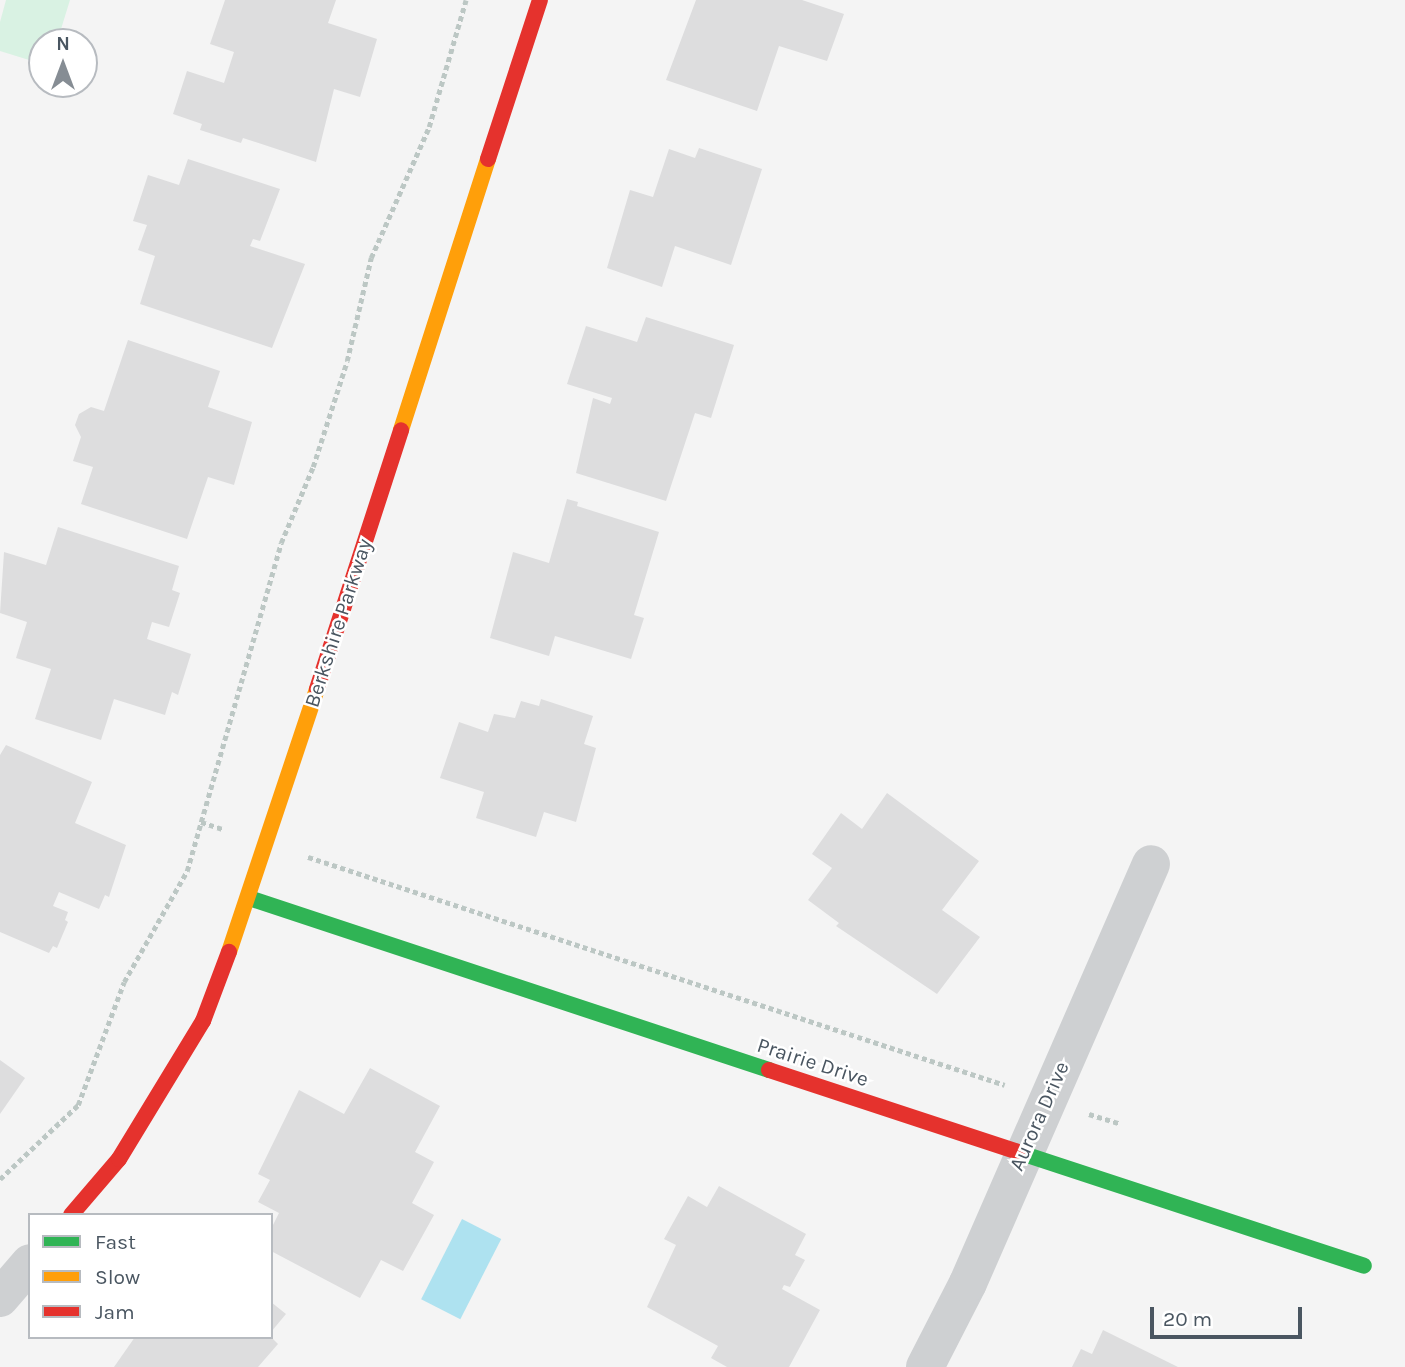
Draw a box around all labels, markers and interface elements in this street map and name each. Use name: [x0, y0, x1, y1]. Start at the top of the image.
north arrow: [28, 28, 98, 98]
text: N: [56, 33, 70, 55]
street label: Berkshire Parkway: [299, 536, 377, 710]
street label: Prairie Drive: [754, 1032, 872, 1092]
street label: Aurora Drive: [1004, 1057, 1074, 1175]
legend: [28, 1213, 273, 1339]
text: Fast: [95, 1230, 136, 1254]
text: Slow: [95, 1265, 140, 1289]
scale bar: [1153, 1294, 1305, 1338]
text: Jam: [95, 1300, 135, 1324]
text: 20 m: [1163, 1307, 1212, 1331]

